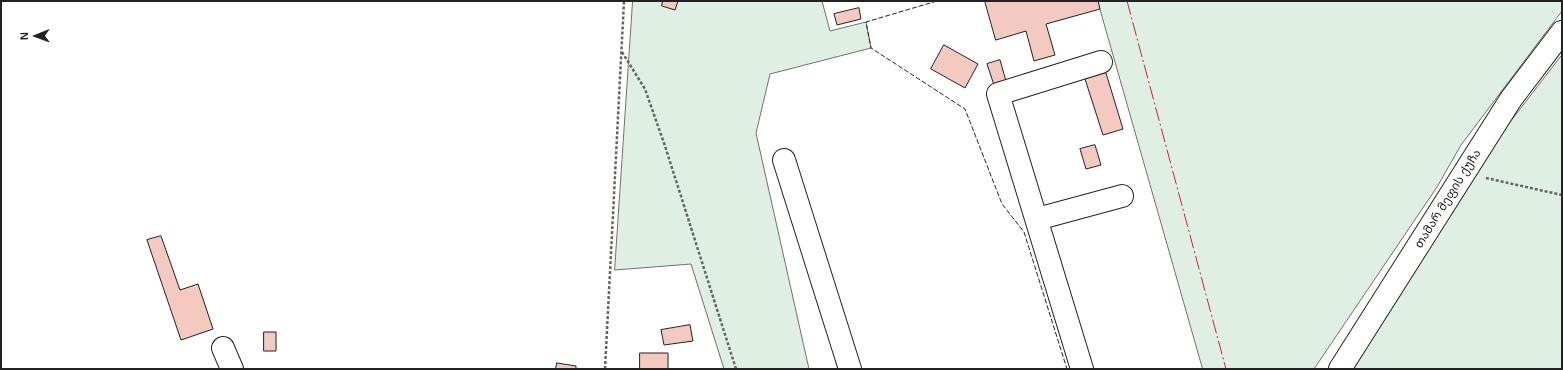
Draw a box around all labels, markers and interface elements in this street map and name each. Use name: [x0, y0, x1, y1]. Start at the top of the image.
north arrow: [16, 16, 56, 56]
text: N: [18, 32, 30, 40]
street label: თამარ მეფის ქუჩა: [1412, 147, 1484, 251]

